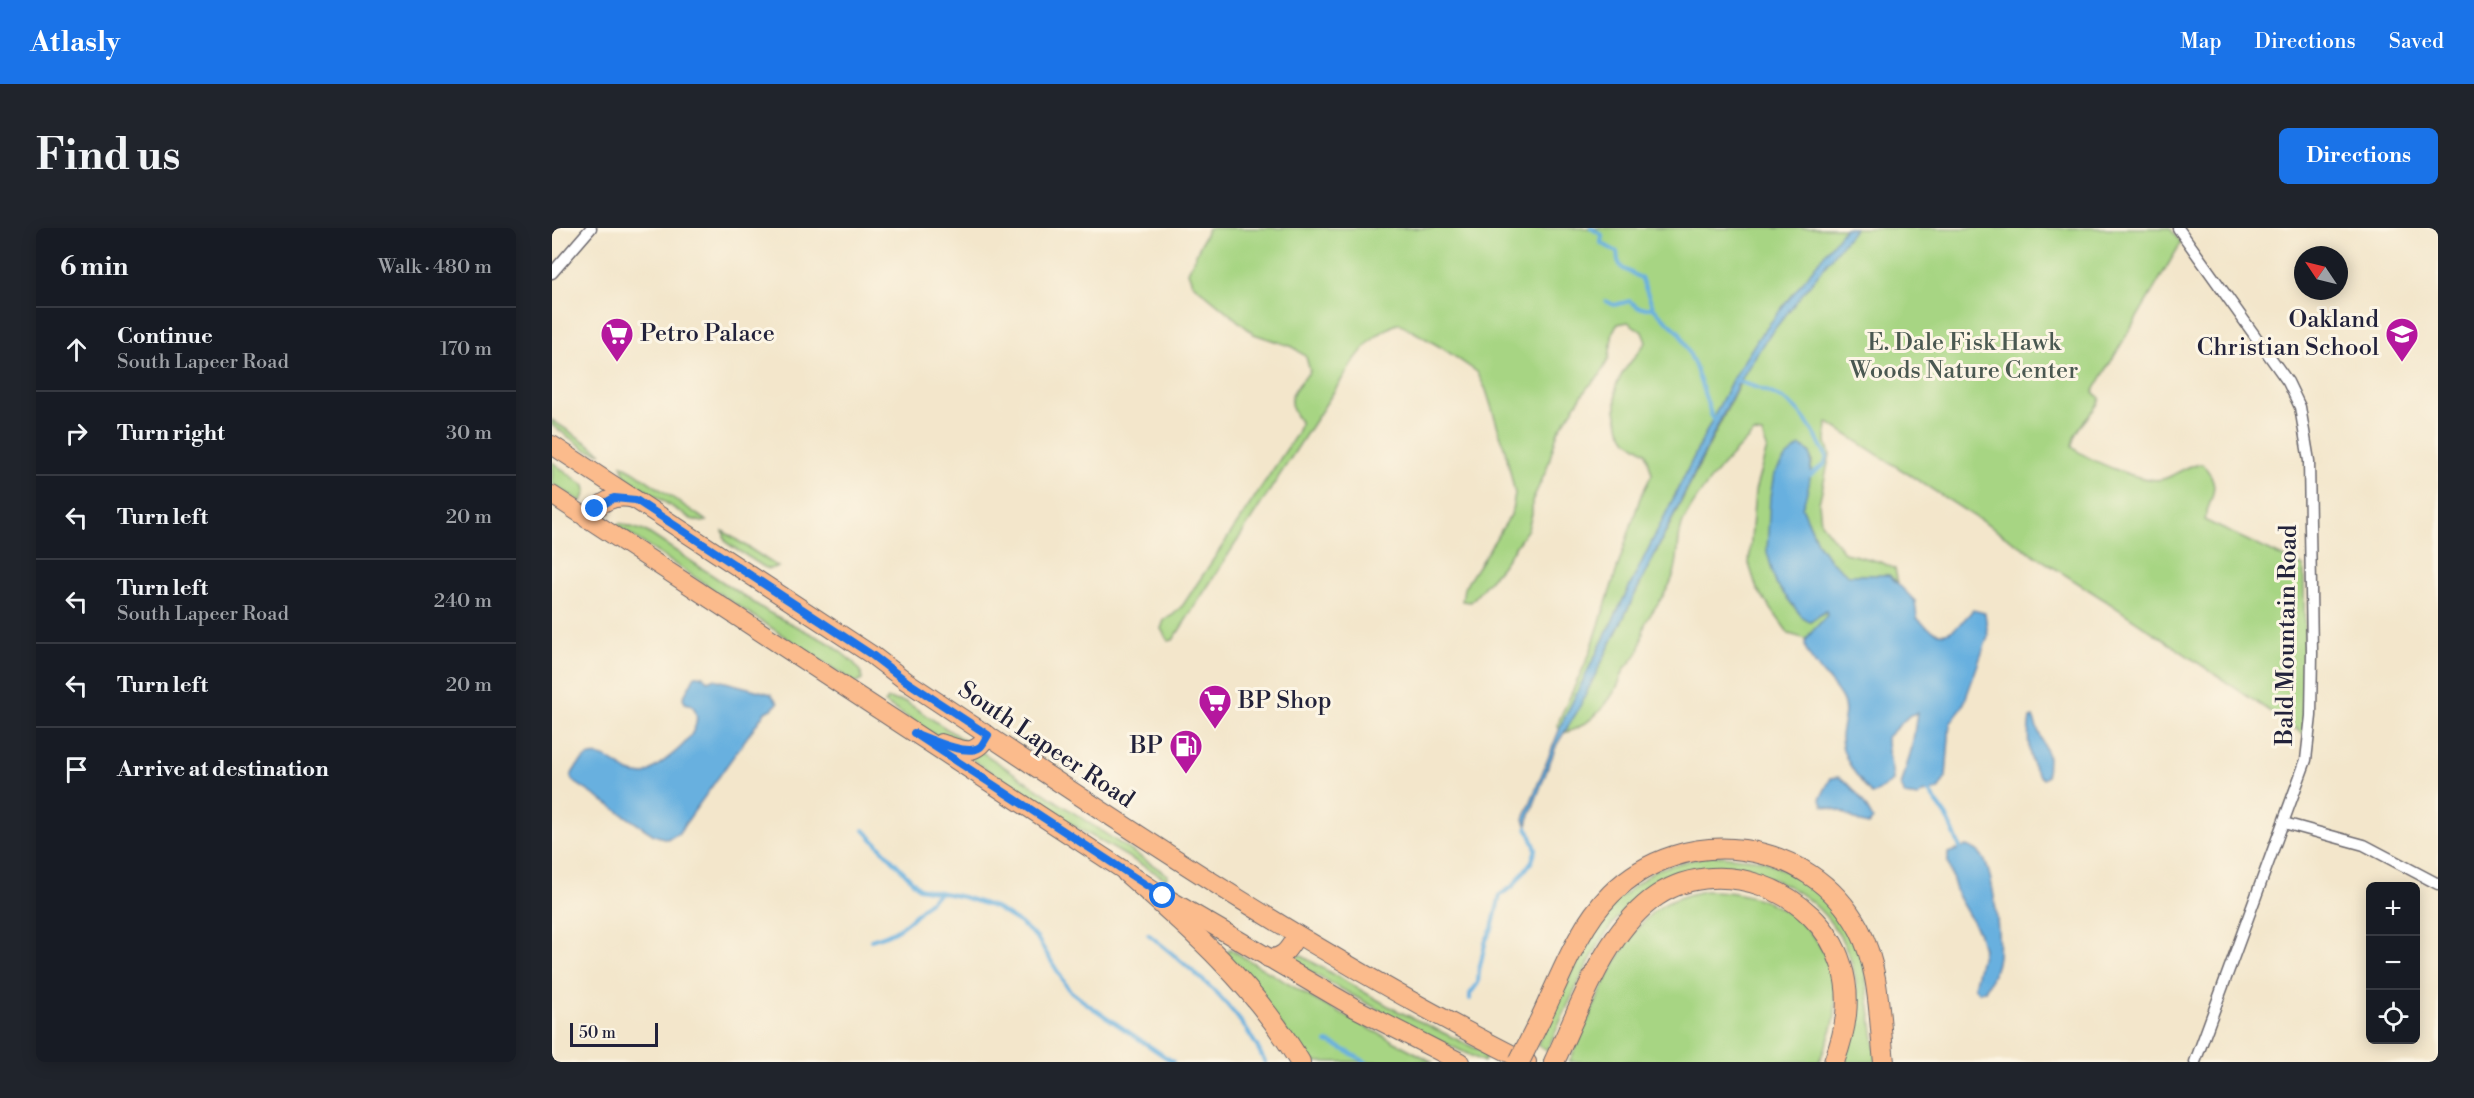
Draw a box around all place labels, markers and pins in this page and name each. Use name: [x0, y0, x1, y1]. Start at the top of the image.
place label: Oakland Christian School: [2197, 305, 2379, 363]
supermarket icon: Petro Palace: [599, 316, 635, 363]
school or university icon: Oakland Christian School: [2384, 316, 2420, 363]
place label: Petro Palace: [640, 319, 775, 349]
supermarket icon: BP Shop: [1197, 683, 1233, 730]
place label: BP Shop: [1237, 686, 1332, 716]
fuel station icon: BP: [1168, 728, 1204, 775]
place label: BP: [1129, 731, 1163, 761]

